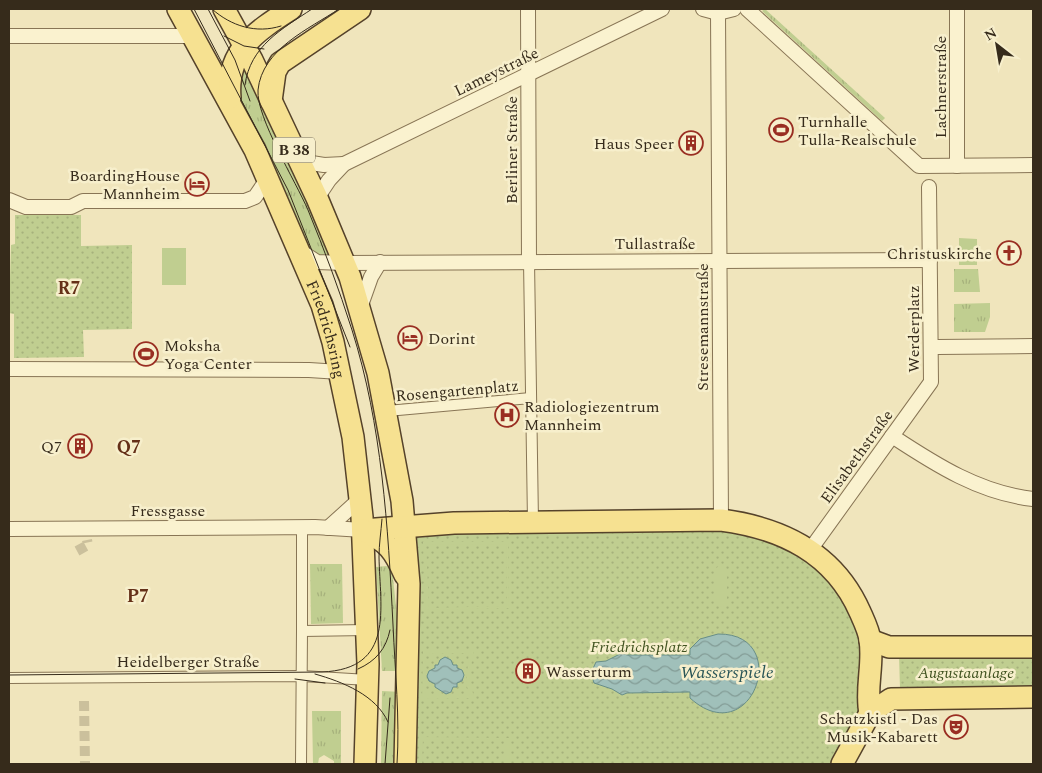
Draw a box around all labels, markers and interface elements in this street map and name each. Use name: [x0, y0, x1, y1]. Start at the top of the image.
north arrow: [972, 20, 1022, 70]
text: N: [980, 22, 1001, 46]
street label: Lachnerstraße: [929, 36, 953, 138]
street label: Lameystraße: [450, 41, 543, 103]
street label: Berliner Straße: [500, 96, 524, 204]
place label: Turnhalle Tulla-Realschule: [798, 110, 917, 152]
sports icon: Turnhalle Tulla-Realschule: [768, 117, 794, 143]
building icon: Haus Speer: [678, 130, 704, 156]
place label: Haus Speer: [594, 132, 674, 156]
road number: B 38: [273, 138, 315, 162]
place label: BoardingHouse Mannheim: [69, 164, 180, 206]
hotel icon: BoardingHouse Mannheim: [184, 171, 210, 197]
street label: Tullastraße: [614, 232, 696, 256]
church icon: Christuskirche: [996, 240, 1022, 266]
place label: Christuskirche: [887, 242, 992, 266]
street label: Stresemannstraße: [691, 263, 715, 391]
district label: R7: [57, 275, 81, 302]
street label: Friedrichsring: [300, 276, 351, 381]
street label: Werderplatz: [902, 285, 926, 373]
hotel icon: Dorint: [397, 325, 423, 351]
place label: Dorint: [428, 327, 476, 351]
place label: Moksha Yoga Center: [164, 334, 252, 376]
sports icon: Moksha Yoga Center: [133, 341, 159, 367]
street label: Rosengartenplatz: [394, 374, 520, 408]
place label: Radiologiezentrum Mannheim: [524, 395, 660, 437]
hospital icon: Radiologiezentrum Mannheim: [494, 402, 520, 428]
street label: Elisabethstraße: [815, 405, 899, 508]
building icon: Q7: [67, 433, 93, 459]
district label: Q7: [117, 434, 141, 461]
place label: Q7: [41, 435, 62, 459]
street label: Fressgasse: [131, 499, 205, 523]
district label: P7: [127, 583, 149, 610]
park label: Friedrichsplatz: [590, 635, 688, 659]
street label: Heidelberger Straße: [116, 650, 260, 674]
building icon: Wasserturm: [515, 658, 541, 684]
water label: Wasserspiele: [680, 659, 774, 686]
place label: Wasserturm: [546, 660, 632, 684]
park label: Augustaanlage: [917, 661, 1014, 685]
place label: Schatzkistl - Das Musik-Kabarett: [819, 707, 938, 749]
theatre icon: Schatzkistl - Das Musik-Kabarett: [943, 714, 969, 740]

